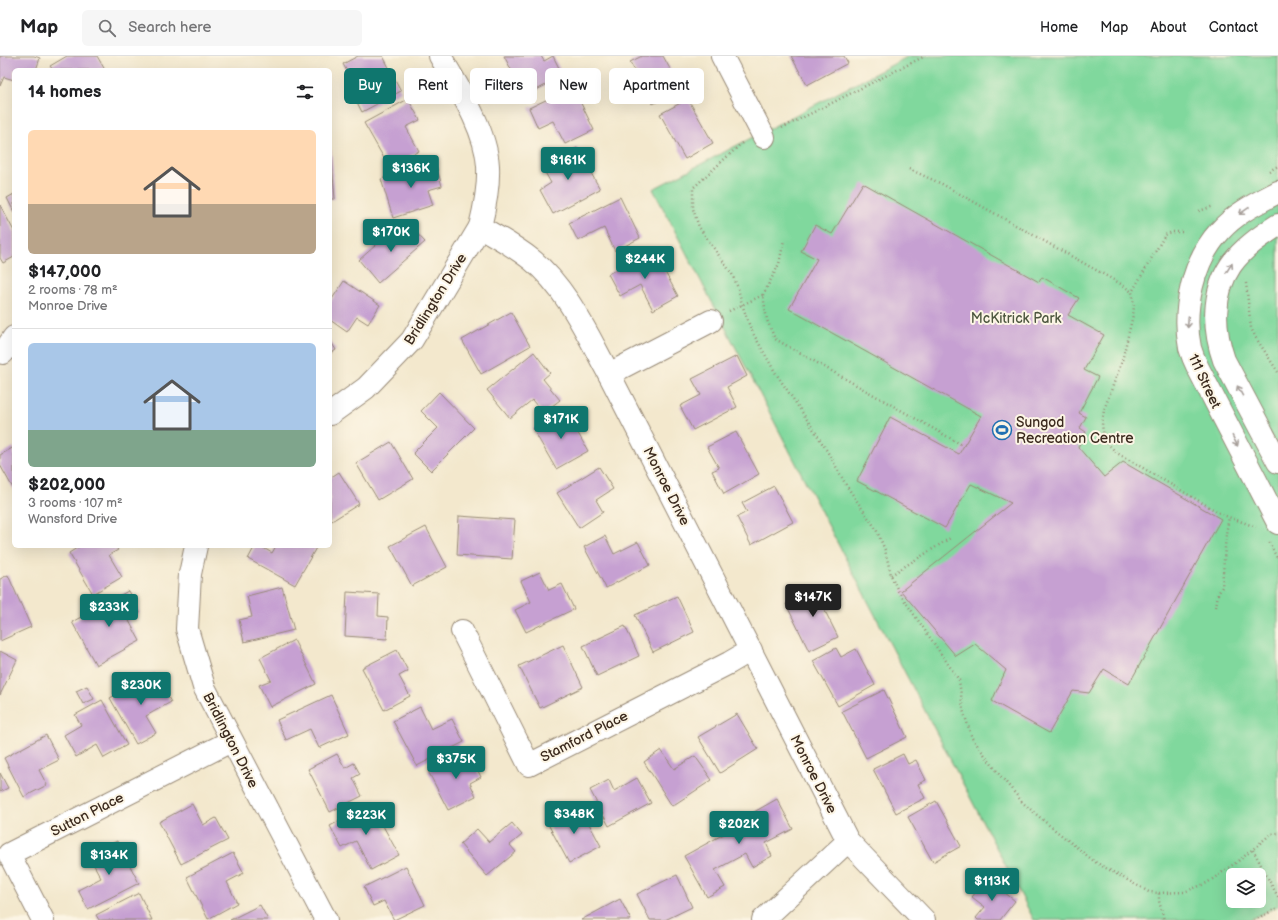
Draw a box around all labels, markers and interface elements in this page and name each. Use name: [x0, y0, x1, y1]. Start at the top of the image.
search box: [82, 10, 362, 46]
text: Map: [20, 16, 58, 39]
icon: search: [96, 17, 118, 39]
text: Search here: [128, 18, 211, 37]
text: Home: [1040, 19, 1078, 36]
text: Map: [1100, 19, 1128, 36]
text: About: [1150, 19, 1187, 36]
text: Contact: [1209, 19, 1258, 36]
chip: Buy: [344, 68, 396, 104]
chip: Rent: [404, 68, 462, 104]
chip: Filters: [470, 68, 537, 104]
chip: New: [545, 68, 601, 104]
chip: Apartment: [609, 68, 704, 104]
icon: filters: [294, 81, 316, 103]
text: 14 homes: [28, 82, 101, 102]
pin: $161K: [540, 147, 596, 181]
text: $161K: [550, 152, 586, 168]
pin: $136K: [383, 155, 439, 189]
icon: home: [136, 156, 208, 228]
text: $136K: [392, 160, 430, 176]
one-way arrow: [1239, 207, 1250, 215]
pin: $170K: [363, 219, 419, 253]
text: $170K: [372, 224, 410, 240]
pin: $244K: [617, 246, 673, 280]
street label: Bridlington Drive: [400, 250, 470, 348]
text: $244K: [625, 251, 665, 267]
text: $147,000: [28, 262, 101, 282]
one-way arrow: [1226, 262, 1234, 274]
text: 2 rooms · 78 m²: [28, 282, 118, 298]
text: Monroe Drive: [28, 298, 108, 314]
park label: McKitrick Park: [971, 310, 1061, 327]
one-way arrow: [1184, 315, 1191, 328]
street label: 111 Street: [1185, 351, 1225, 412]
icon: home: [136, 369, 208, 441]
one-way arrow: [1236, 385, 1244, 397]
pin: $171K: [533, 406, 589, 440]
text: $171K: [543, 411, 579, 427]
place label: Sungod Recreation Centre: [1016, 414, 1133, 447]
sports icon: Sungod Recreation Centre: [991, 419, 1013, 441]
one-way arrow: [1231, 435, 1239, 447]
street label: Monroe Drive: [640, 444, 694, 528]
text: $202,000: [28, 475, 105, 495]
text: 3 rooms · 107 m²: [28, 495, 123, 511]
text: Wansford Drive: [28, 511, 117, 527]
pin: $147K: [785, 584, 841, 618]
text: $147K: [794, 589, 832, 605]
pin: $233K: [81, 594, 137, 628]
text: $233K: [89, 599, 129, 615]
pin: $230K: [113, 672, 169, 706]
text: $230K: [121, 677, 161, 693]
street label: Bridlington Drive: [199, 690, 262, 791]
street label: Stamford Place: [538, 707, 631, 766]
street label: Monroe Drive: [787, 732, 841, 816]
pin: $375K: [428, 746, 484, 780]
text: $375K: [436, 751, 476, 767]
street label: Sutton Place: [48, 789, 127, 840]
pin: $348K: [546, 801, 602, 835]
pin: $223K: [338, 802, 394, 836]
text: $348K: [554, 806, 594, 822]
text: $223K: [346, 807, 386, 823]
pin: $202K: [711, 811, 767, 845]
text: $202K: [719, 816, 759, 832]
pin: $134K: [81, 842, 137, 876]
text: $134K: [90, 847, 128, 863]
pin: $113K: [964, 868, 1020, 902]
map controls: [1226, 868, 1266, 908]
button: layers: [1226, 868, 1266, 908]
text: $113K: [974, 873, 1010, 889]

